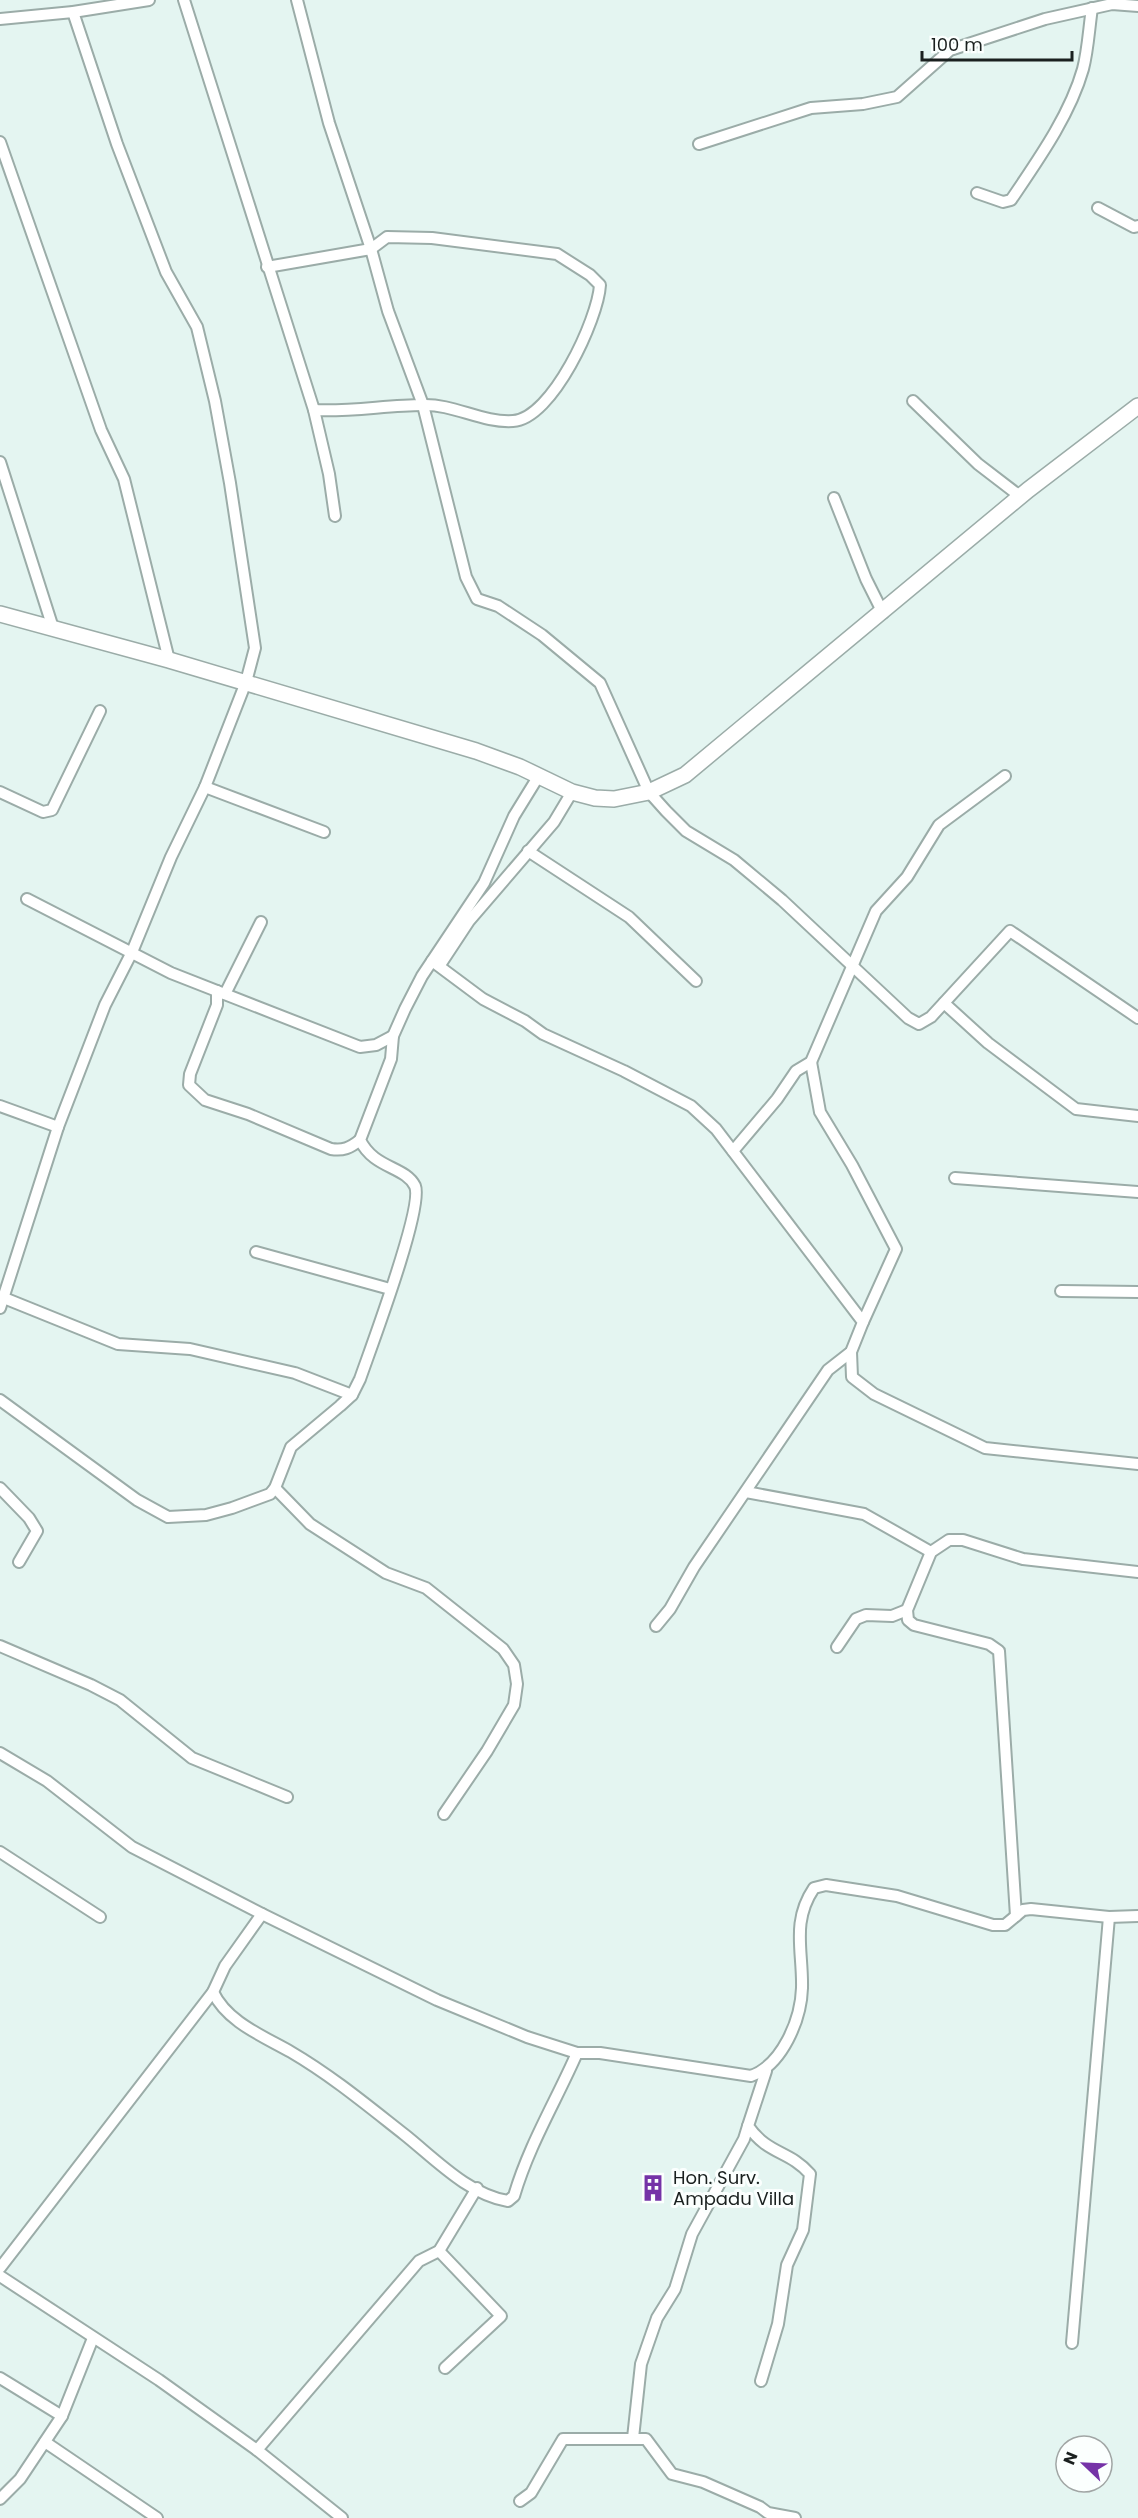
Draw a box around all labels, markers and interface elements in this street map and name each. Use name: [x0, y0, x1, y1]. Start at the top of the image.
scale bar: [922, 24, 1072, 62]
text: 100 m: [931, 32, 983, 57]
place label: Hon. Surv. Ampadu Villa: [673, 2165, 794, 2211]
building icon: Hon. Surv. Ampadu Villa: [638, 2173, 668, 2203]
north arrow: [1054, 2434, 1114, 2494]
text: N: [1058, 2448, 1084, 2468]

